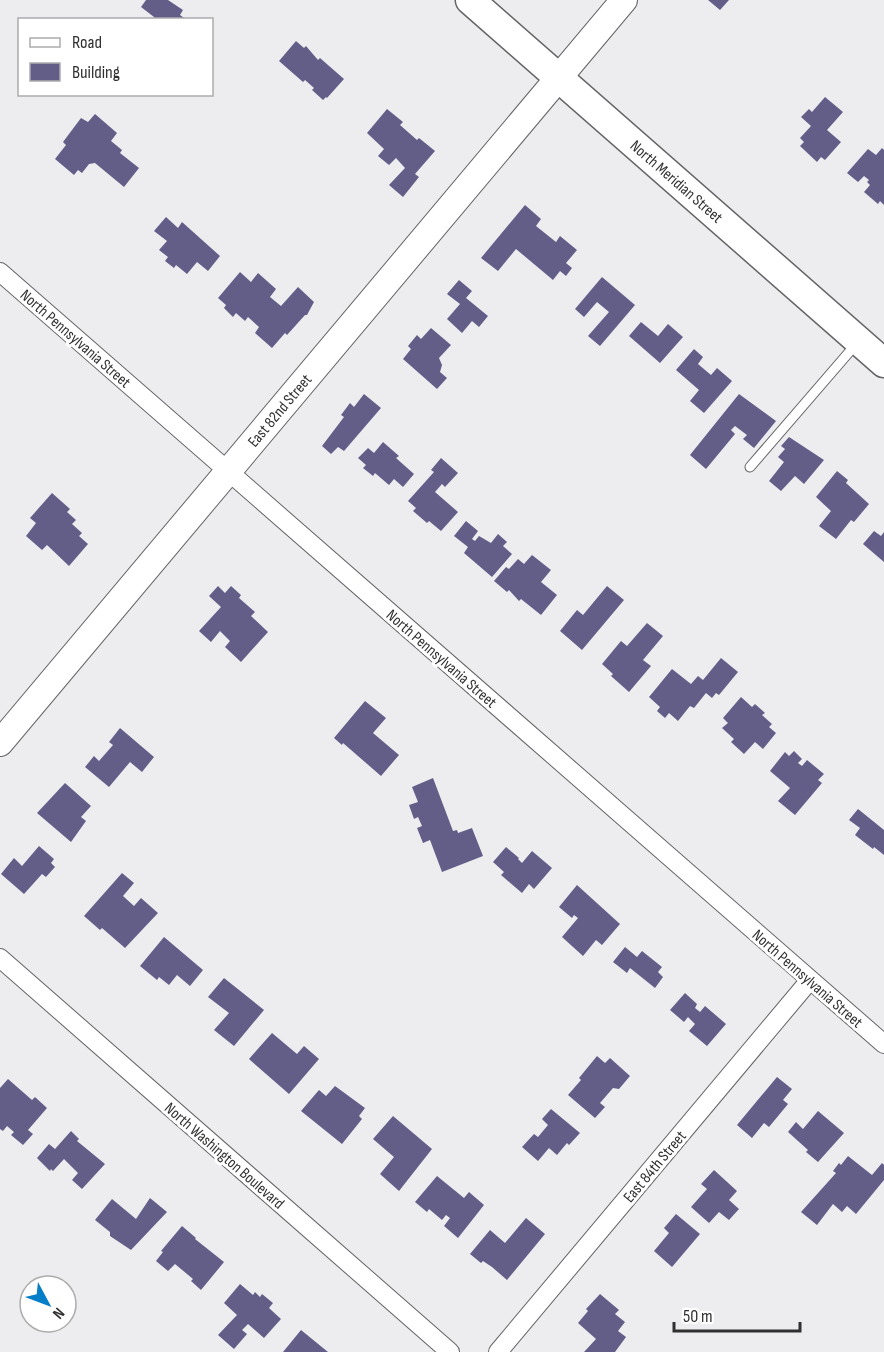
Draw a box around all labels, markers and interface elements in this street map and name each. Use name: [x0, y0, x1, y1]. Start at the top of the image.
legend: [18, 18, 213, 96]
text: Road: [72, 32, 102, 53]
text: Building: [72, 62, 120, 83]
street label: North Meridian Street: [626, 137, 726, 228]
street label: North Pennsylvania Street: [16, 286, 134, 392]
street label: East 82nd Street: [244, 371, 316, 451]
street label: North Pennsylvania Street: [382, 606, 500, 712]
street label: North Pennsylvania Street: [748, 926, 866, 1032]
street label: North Washington Boulevard: [160, 1099, 288, 1213]
street label: East 84th Street: [620, 1127, 691, 1207]
north arrow: [18, 1274, 78, 1334]
scale bar: [674, 1295, 800, 1333]
text: N: [48, 1303, 68, 1322]
text: 50 m: [683, 1306, 713, 1327]

